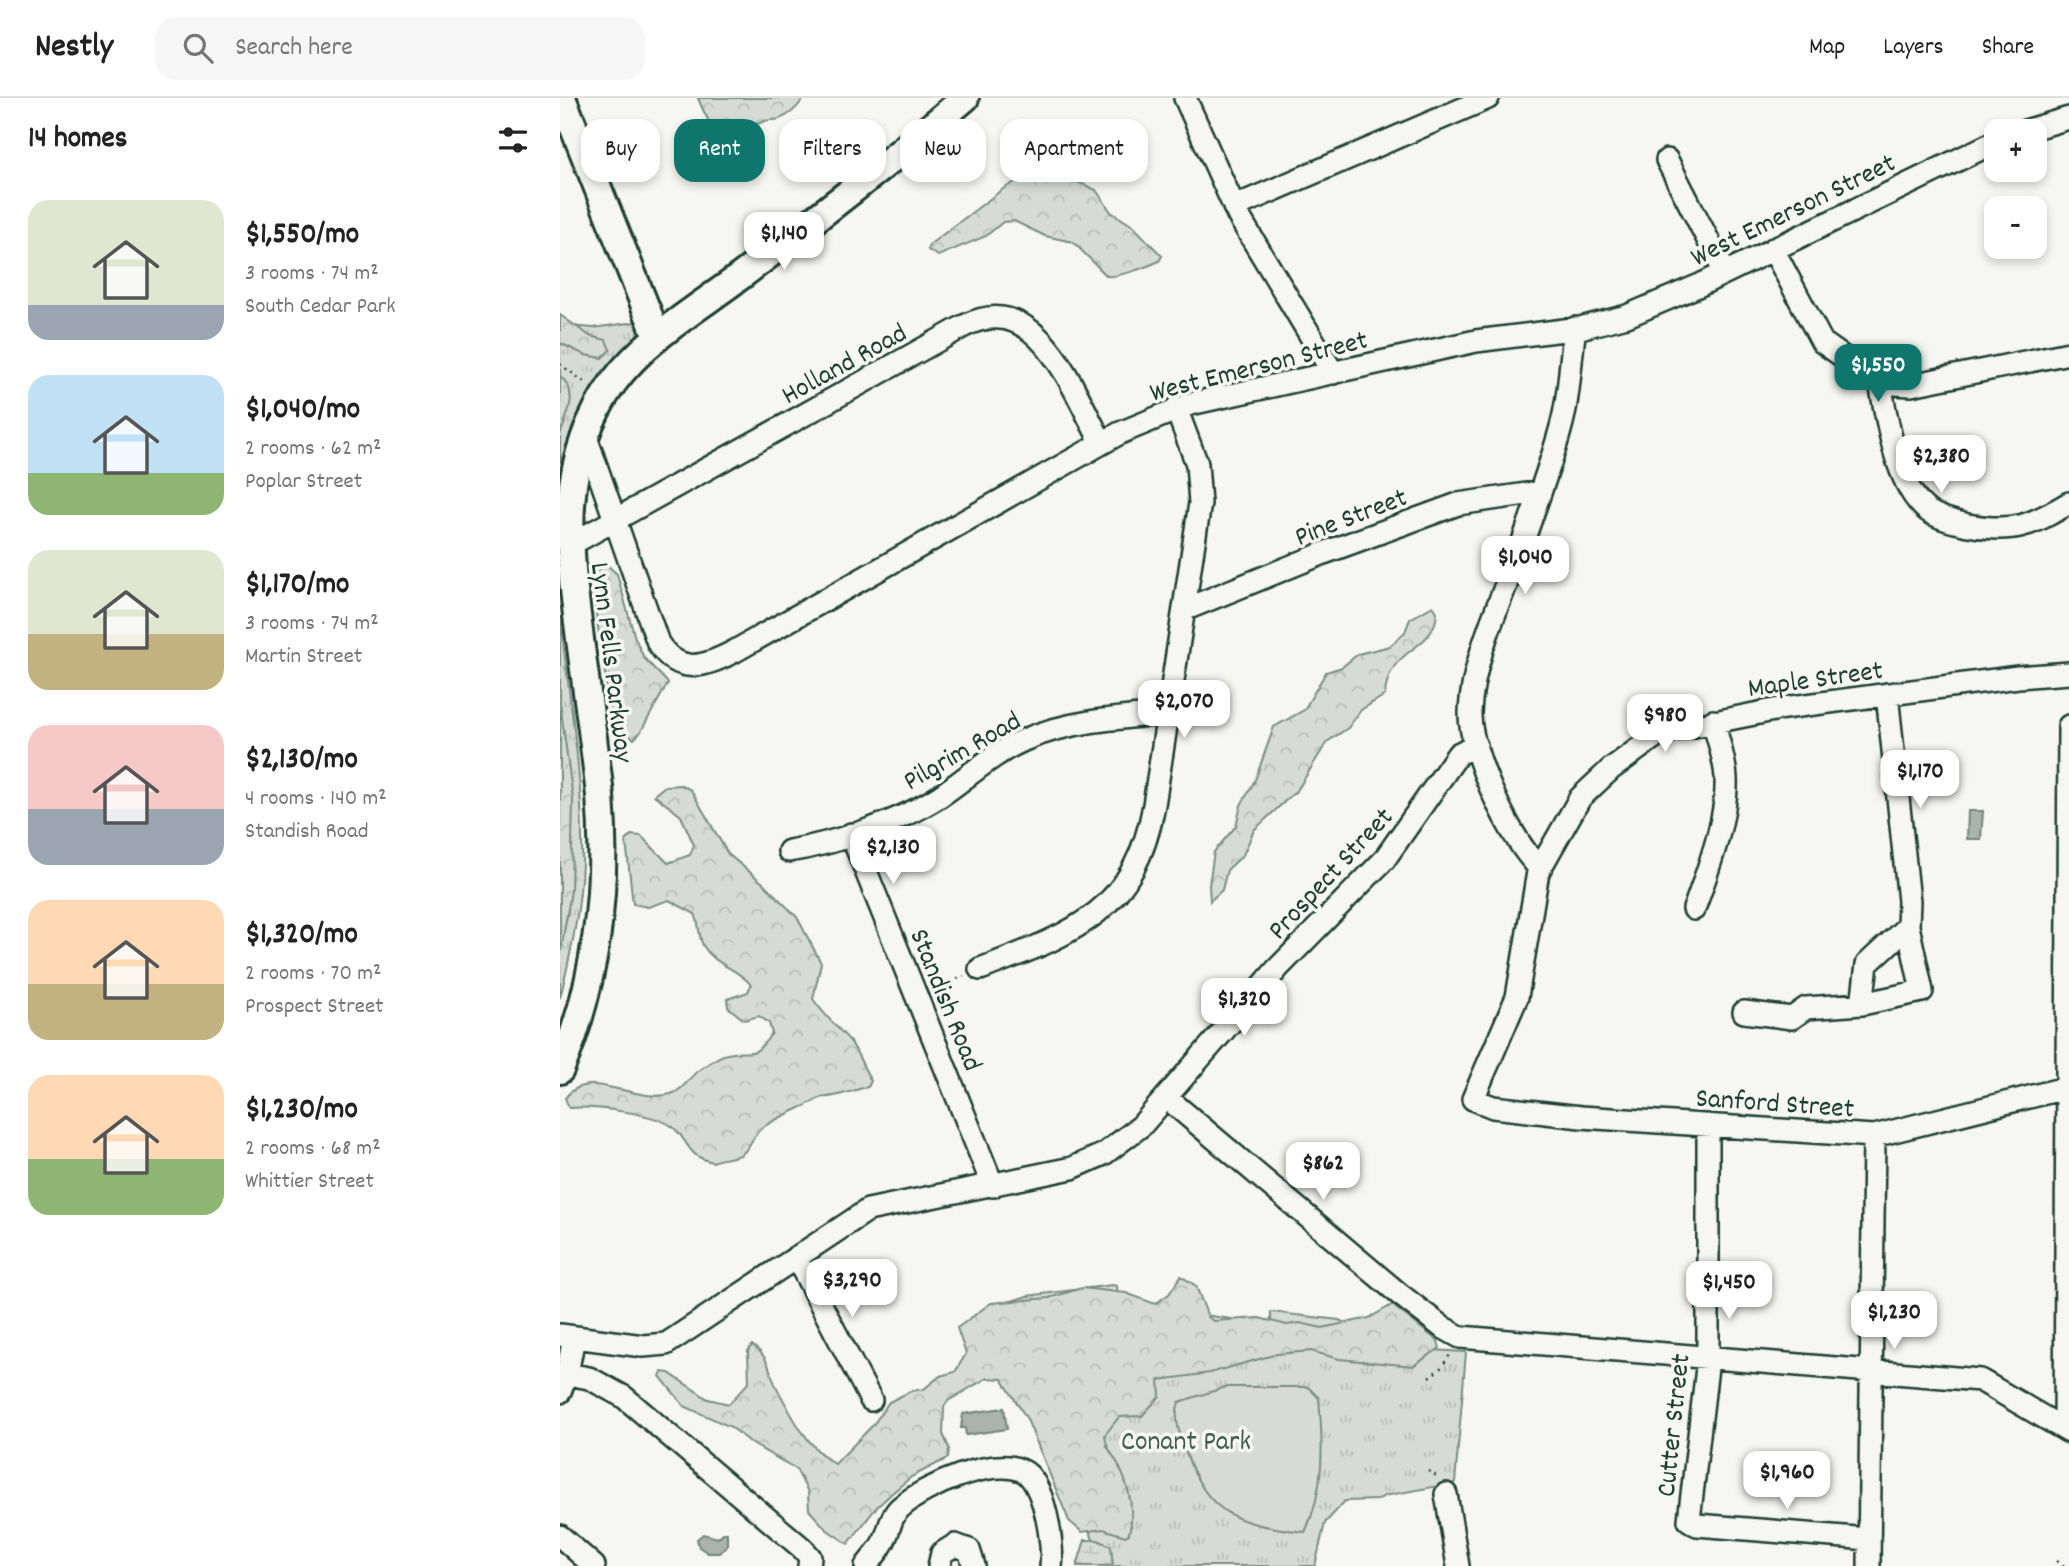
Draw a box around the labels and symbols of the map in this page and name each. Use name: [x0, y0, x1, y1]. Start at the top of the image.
street label: West Emerson Street: [1685, 146, 1903, 279]
pin: $1,140: [727, 212, 841, 272]
street label: Holland Road: [775, 315, 916, 417]
street label: West Emerson Street: [1146, 322, 1372, 415]
pin: $1,550: [1821, 344, 1935, 404]
pin: $2,380: [1884, 436, 1998, 495]
street label: Pine Street: [1290, 480, 1414, 559]
pin: $1,040: [1468, 536, 1582, 596]
street label: Lynn Fells Parkway: [577, 560, 641, 766]
street label: Maple Street: [1746, 653, 1886, 711]
pin: $2,070: [1127, 680, 1241, 740]
pin: $980: [1624, 694, 1706, 754]
street label: Pilgrim Road: [897, 703, 1030, 803]
pin: $1,170: [1863, 750, 1977, 810]
street label: Prospect Street: [1261, 800, 1405, 951]
pin: $2,130: [836, 826, 950, 886]
street label: Standish Road: [897, 924, 990, 1078]
pin: $1,320: [1187, 978, 1301, 1038]
street label: Sanford Street: [1694, 1081, 1855, 1131]
pin: $862: [1282, 1142, 1364, 1202]
pin: $3,290: [795, 1260, 909, 1319]
pin: $1,450: [1672, 1262, 1786, 1321]
pin: $1,230: [1837, 1292, 1951, 1351]
street label: Cutter Street: [1649, 1352, 1703, 1499]
park label: Conant Park: [1121, 1424, 1251, 1464]
pin: $1,960: [1730, 1452, 1844, 1511]

